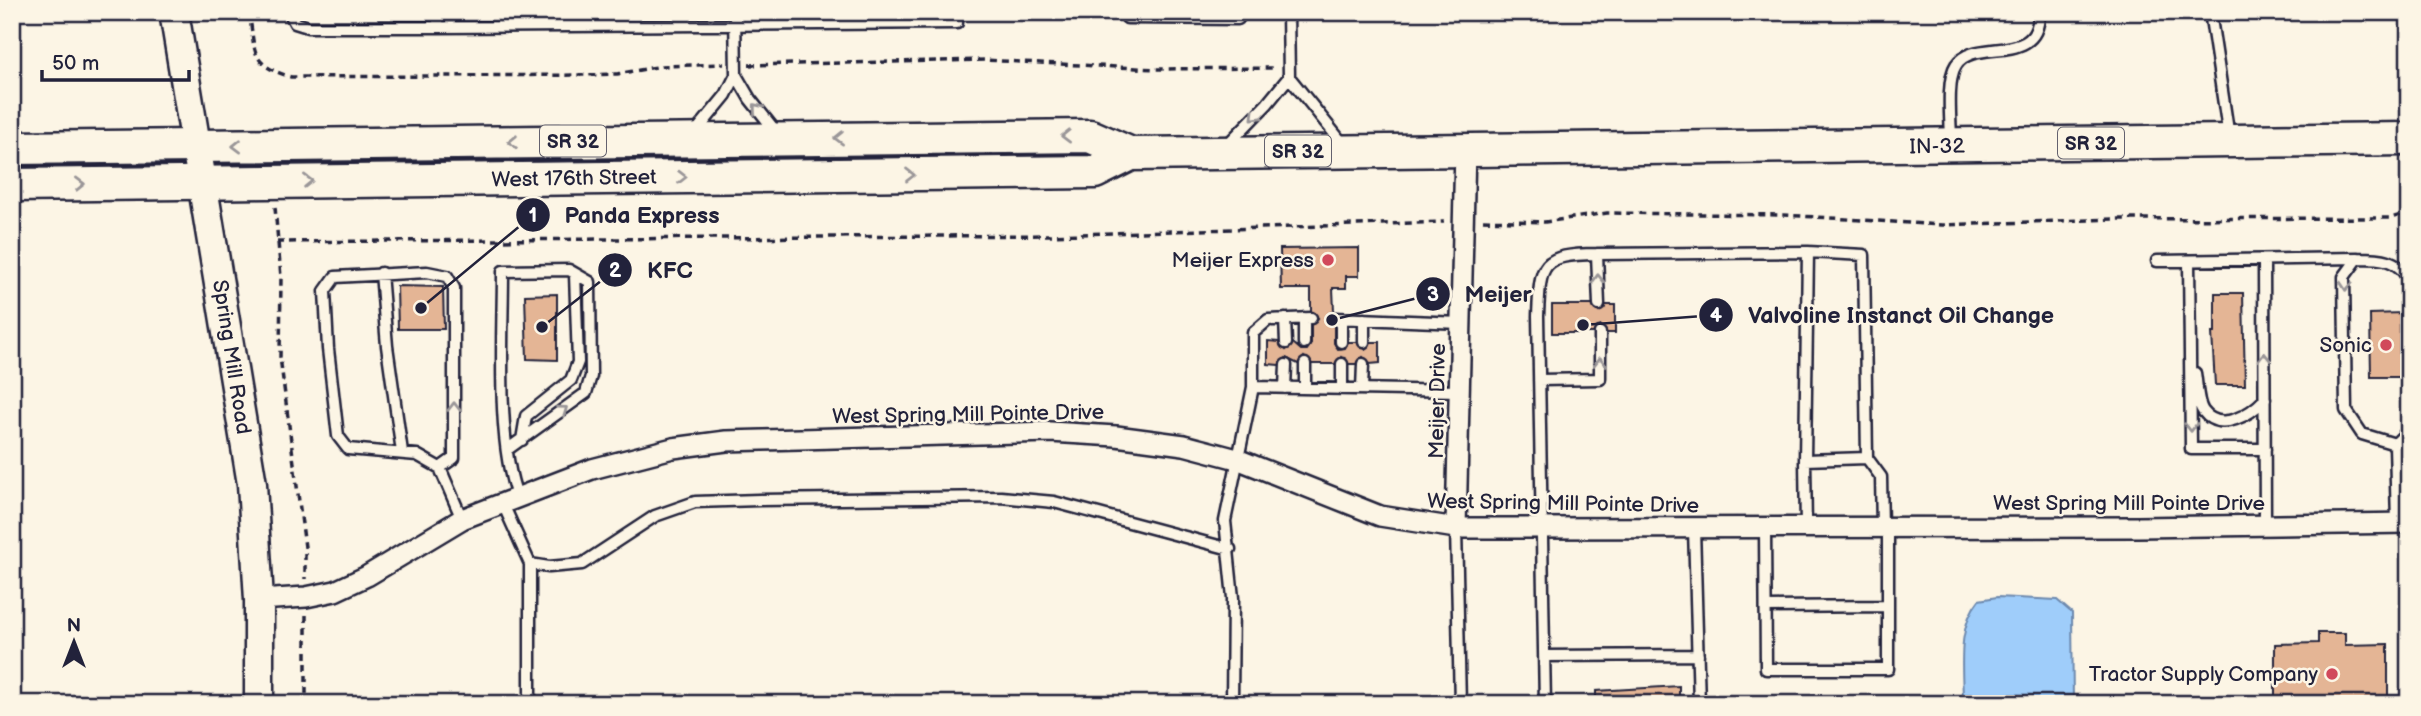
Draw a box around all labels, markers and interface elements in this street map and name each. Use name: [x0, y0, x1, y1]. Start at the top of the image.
scale bar: [42, 38, 189, 82]
text: 50 m: [52, 51, 99, 76]
one-way arrow: [753, 104, 766, 116]
one-way arrow: [1251, 108, 1264, 121]
road number: SR 32: [540, 125, 606, 156]
road number: SR 32: [2058, 127, 2124, 158]
one-way arrow: [1061, 128, 1071, 144]
one-way arrow: [833, 130, 844, 146]
one-way arrow: [508, 134, 518, 150]
street label: IN-32: [1909, 134, 1965, 159]
road number: SR 32: [1265, 136, 1331, 167]
one-way arrow: [231, 138, 242, 153]
street label: West 176th Street: [491, 165, 657, 192]
one-way arrow: [905, 167, 916, 183]
one-way arrow: [678, 169, 688, 185]
one-way arrow: [303, 173, 314, 189]
one-way arrow: [76, 176, 86, 192]
callout: Panda Express: [516, 193, 734, 237]
text: Panda Express: [565, 202, 720, 230]
text: 1: [529, 203, 537, 228]
callout: KFC: [598, 248, 707, 292]
place label: Meijer Express: [1172, 248, 1314, 273]
marker: Meijer Express: [1320, 252, 1336, 268]
text: KFC: [647, 257, 693, 285]
text: 2: [609, 258, 622, 283]
callout: Meijer: [1415, 272, 1545, 316]
one-way arrow: [1591, 273, 1606, 284]
street label: Spring Mill Road: [207, 278, 256, 436]
text: Meijer: [1464, 281, 1532, 309]
one-way arrow: [2338, 281, 2353, 292]
text: 3: [1427, 282, 1439, 307]
callout: Valvoline Instanct Oil Change: [1699, 293, 2068, 337]
text: Valvoline Instanct Oil Change: [1748, 302, 2054, 330]
text: 4: [1710, 303, 1723, 328]
place label: Sonic: [2319, 333, 2372, 358]
marker: Sonic: [2378, 337, 2394, 353]
street label: Meijer Drive: [1424, 343, 1451, 459]
one-way arrow: [2256, 351, 2272, 361]
one-way arrow: [1592, 356, 1608, 367]
street label: West Spring Mill Pointe Drive: [832, 400, 1104, 429]
one-way arrow: [446, 402, 462, 412]
one-way arrow: [555, 405, 568, 418]
one-way arrow: [2183, 422, 2199, 433]
street label: West Spring Mill Pointe Drive: [1427, 489, 1699, 518]
street label: West Spring Mill Pointe Drive: [1993, 491, 2265, 516]
north arrow: [38, 608, 108, 678]
text: N: [67, 615, 81, 638]
place label: Tractor Supply Company: [2089, 662, 2318, 687]
marker: Tractor Supply Company: [2324, 666, 2340, 682]

